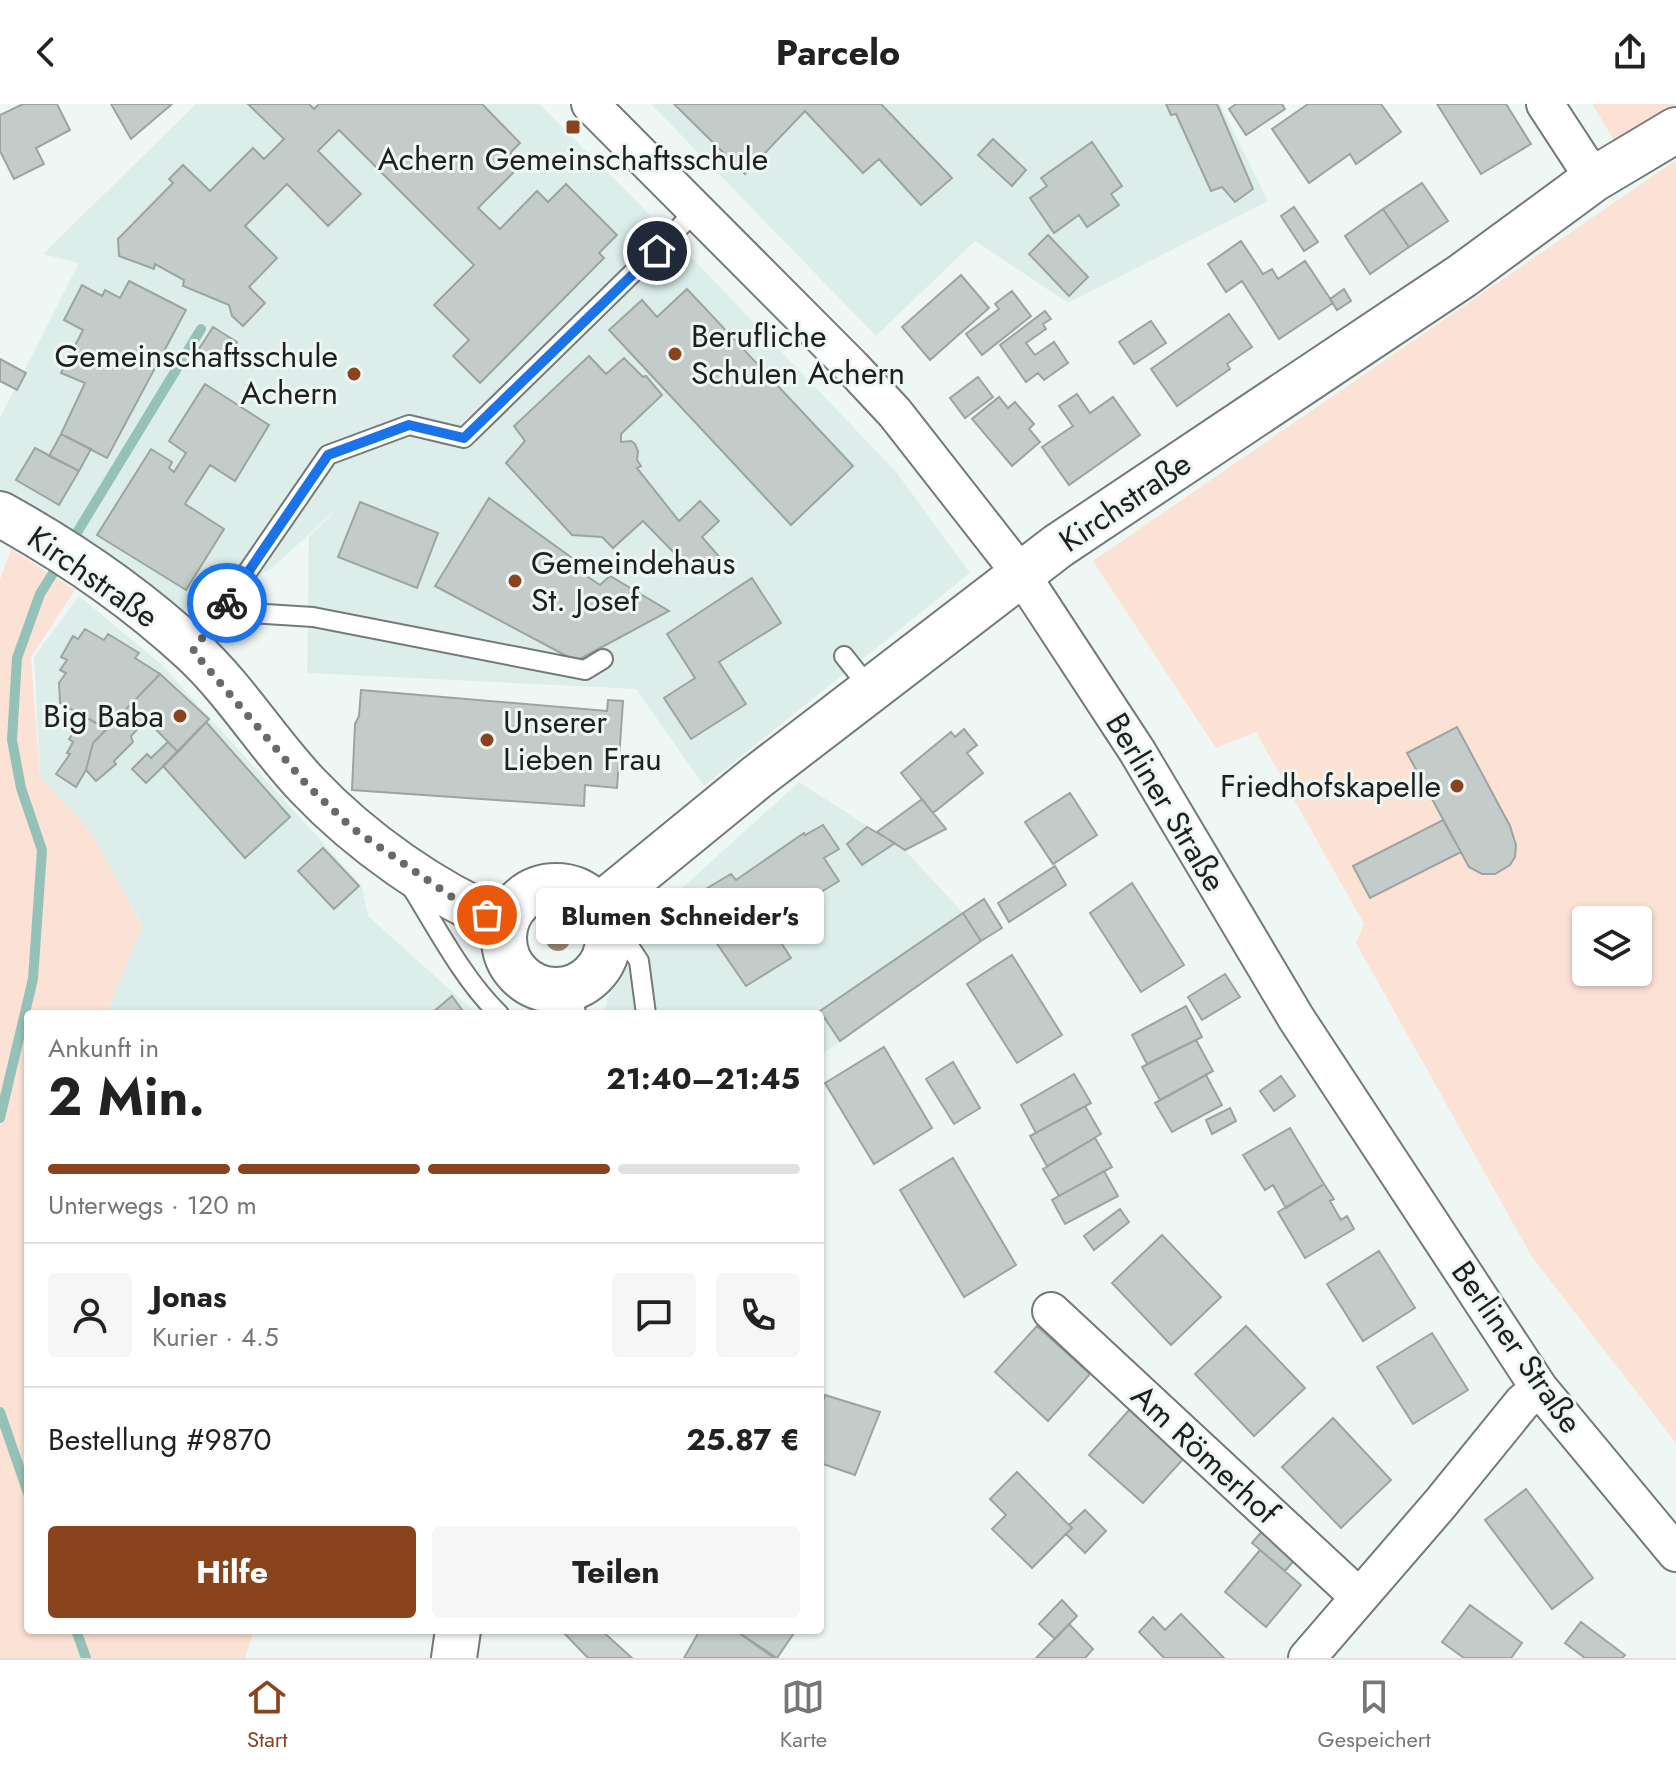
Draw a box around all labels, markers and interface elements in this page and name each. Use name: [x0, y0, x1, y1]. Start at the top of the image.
text: Parcelo: [776, 26, 900, 78]
icon: back: [24, 30, 68, 74]
icon: share: [1608, 30, 1652, 74]
marker: Achern Gemeinschaftsschule: [564, 118, 582, 136]
place label: Achern Gemeinschaftsschule: [378, 136, 768, 182]
pin: [623, 217, 691, 285]
icon: home: [635, 229, 679, 273]
place label: Berufliche Schulen Achern: [691, 313, 905, 396]
place label: Gemeinschaftsschule Achern: [54, 333, 338, 416]
marker: Berufliche Schulen Achern: [666, 345, 684, 363]
marker: Gemeinschaftsschule Achern: [345, 365, 363, 383]
street label: Kirchstraße: [1050, 441, 1200, 563]
street label: Kirchstraße: [18, 515, 168, 639]
place label: Gemeindehaus St. Josef: [531, 540, 735, 623]
courier: [187, 563, 267, 643]
marker: Gemeindehaus St. Josef: [506, 572, 524, 590]
icon: bike: [205, 581, 249, 625]
place label: Big Baba: [43, 693, 164, 739]
place label: Unserer Lieben Frau: [503, 699, 662, 782]
street label: Berliner Straße: [1095, 704, 1237, 900]
marker: Big Baba: [171, 707, 189, 725]
marker: Unserer Lieben Frau: [478, 731, 496, 749]
place label: Friedhofskapelle: [1220, 763, 1441, 809]
marker: Friedhofskapelle: [1448, 777, 1466, 795]
pin: [453, 881, 521, 949]
callout: Blumen Schneider's: [535, 887, 823, 943]
icon: bag: [465, 893, 509, 937]
text: Blumen Schneider's: [561, 897, 799, 935]
map controls: [1572, 906, 1652, 986]
button: layers: [1572, 906, 1652, 986]
text: Ankunft in: [48, 1029, 159, 1067]
text: 21:40–21:45: [606, 1057, 800, 1100]
text: 2 Min.: [48, 1059, 205, 1135]
text: Unterwegs · 120 m: [48, 1186, 257, 1224]
street label: Berliner Straße: [1441, 1251, 1593, 1443]
button: person: [48, 1273, 132, 1357]
button: chat: [612, 1273, 696, 1357]
button: phone: [716, 1273, 800, 1357]
text: Jonas: [152, 1275, 227, 1318]
text: Kurier · 4.5: [152, 1318, 279, 1356]
street label: Am Römerhof: [1121, 1373, 1290, 1535]
text: Bestellung #9870: [48, 1418, 271, 1461]
text: 25.87 €: [686, 1418, 800, 1461]
button: Hilfe: [48, 1526, 416, 1618]
button: Teilen: [432, 1526, 800, 1618]
tab: Start: [245, 1675, 289, 1755]
tab: Karte: [780, 1675, 827, 1755]
tab: Gespeichert: [1318, 1675, 1431, 1755]

